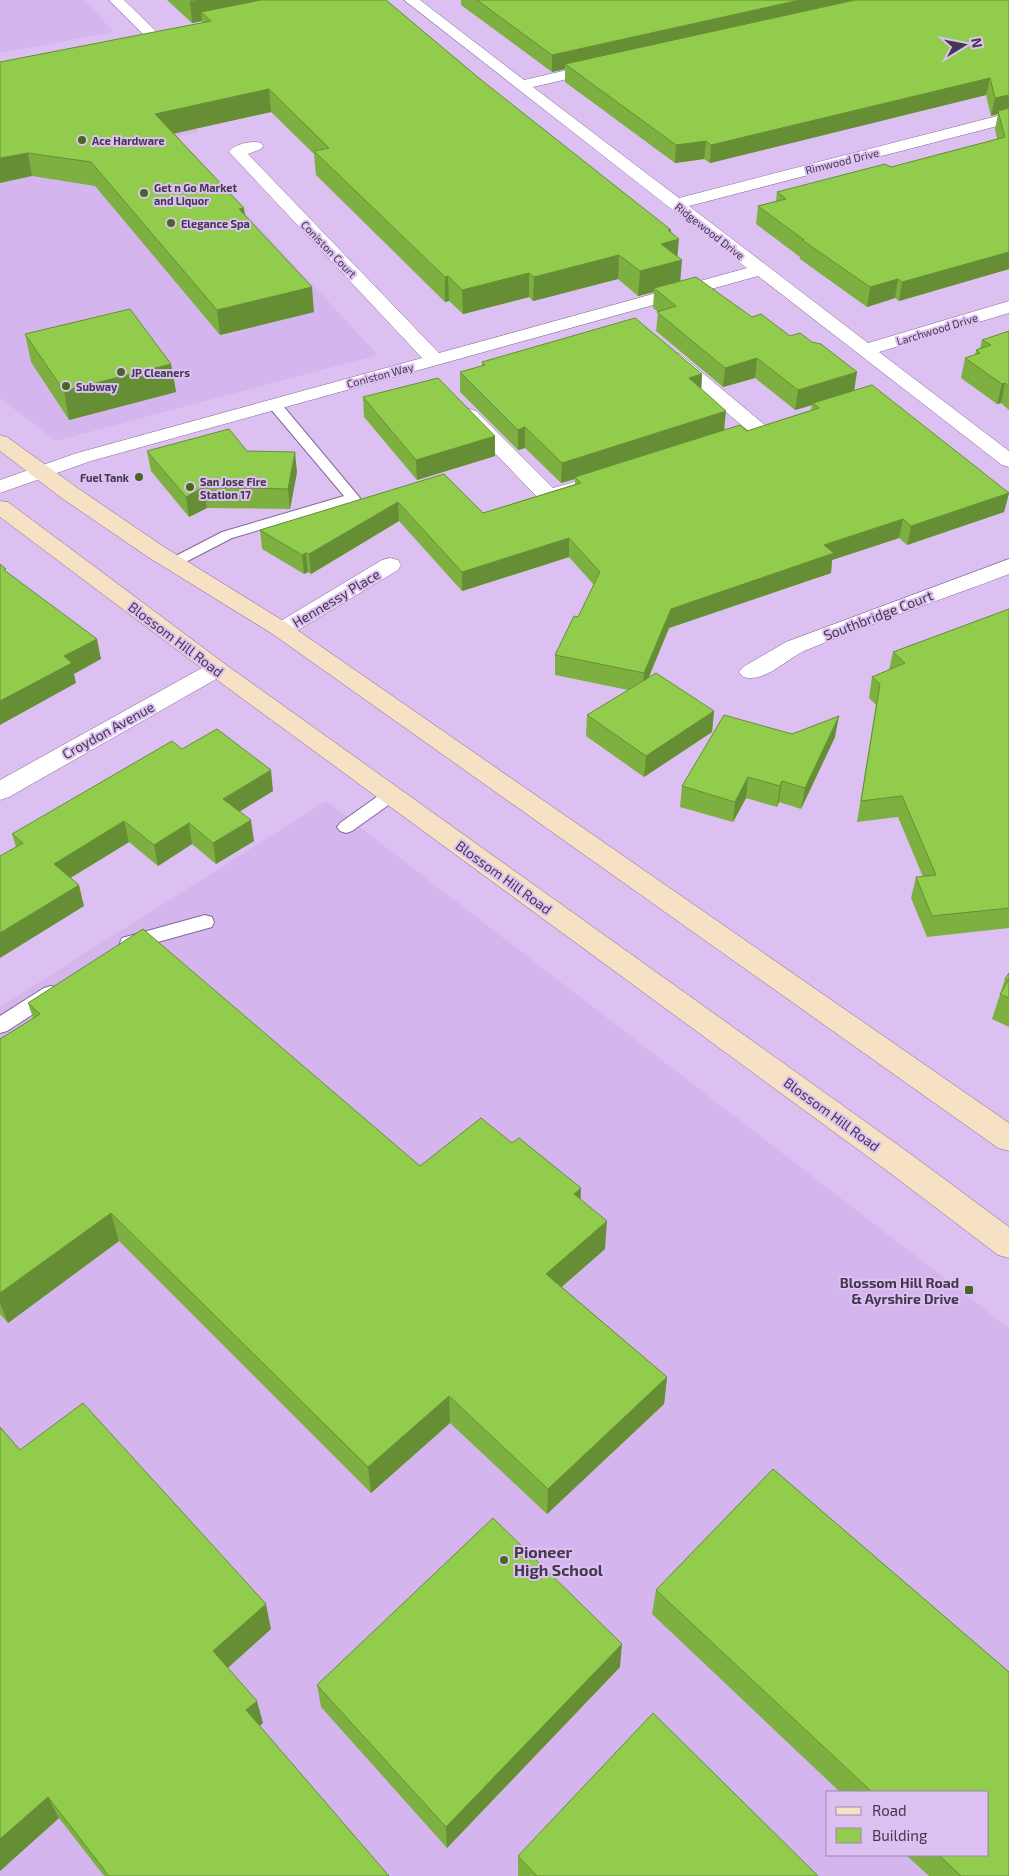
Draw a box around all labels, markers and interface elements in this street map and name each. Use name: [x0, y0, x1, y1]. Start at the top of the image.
north arrow: [939, 20, 989, 70]
text: N: [968, 36, 987, 49]
marker: Ace Hardware: [76, 134, 88, 146]
place label: Ace Hardware: [92, 134, 165, 147]
street label: Rimwood Drive: [804, 146, 880, 176]
place label: Get n Go Market and Liquor: [154, 181, 237, 207]
marker: Get n Go Market and Liquor: [138, 187, 150, 199]
street label: Ridgewood Drive: [673, 200, 747, 262]
marker: Elegance Spa: [165, 217, 177, 229]
place label: Elegance Spa: [181, 217, 250, 230]
street label: Coniston Court: [299, 218, 359, 280]
street label: Larchwood Drive: [895, 310, 979, 348]
street label: Coniston Way: [345, 360, 415, 390]
marker: JP Cleaners: [115, 366, 127, 378]
place label: JP Cleaners: [131, 366, 190, 379]
marker: Subway: [60, 380, 72, 392]
place label: Subway: [76, 380, 118, 394]
place label: Fuel Tank: [80, 471, 130, 484]
marker: Fuel Tank: [133, 471, 145, 483]
place label: San Jose Fire Station 17: [200, 475, 266, 501]
marker: San Jose Fire Station 17: [184, 481, 196, 493]
street label: Hennessy Place: [289, 565, 383, 631]
street label: Southbridge Court: [821, 586, 935, 644]
street label: Blossom Hill Road: [125, 598, 227, 680]
street label: Croydon Avenue: [59, 698, 157, 762]
street label: Blossom Hill Road: [453, 836, 555, 918]
street label: Blossom Hill Road: [781, 1073, 883, 1155]
place label: Blossom Hill Road & Ayrshire Drive: [840, 1274, 959, 1307]
marker: Blossom Hill Road & Ayrshire Drive: [963, 1284, 975, 1296]
place label: Pioneer High School: [514, 1542, 604, 1579]
marker: Pioneer High School: [498, 1554, 510, 1566]
legend: [826, 1791, 989, 1856]
text: Road: [872, 1801, 907, 1819]
text: Building: [872, 1826, 928, 1844]

